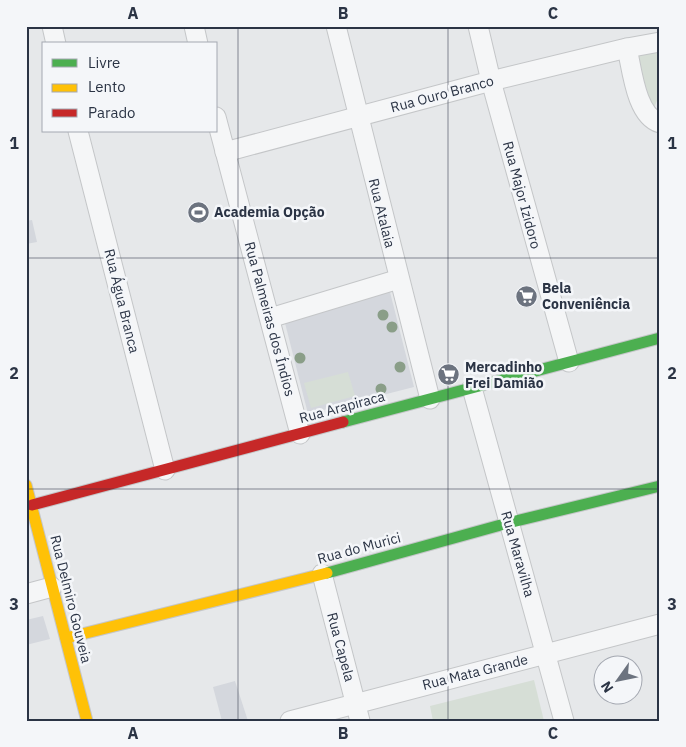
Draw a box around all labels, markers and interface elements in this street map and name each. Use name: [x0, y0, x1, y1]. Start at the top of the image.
text: A: [128, 3, 139, 23]
text: B: [338, 3, 349, 23]
text: C: [548, 3, 558, 23]
legend: [42, 42, 218, 132]
text: Livre: [88, 53, 120, 72]
street label: Rua Ouro Branco: [388, 72, 496, 116]
text: Lento: [88, 77, 126, 96]
text: Parado: [88, 103, 136, 122]
text: 1: [9, 133, 19, 153]
text: 1: [667, 133, 677, 153]
street label: Rua Major Izidoro: [499, 139, 545, 251]
street label: Rua Atalaia: [365, 176, 399, 250]
sports icon: Academia Opção: [186, 200, 210, 224]
place label: Academia Opção: [214, 203, 325, 221]
street label: Rua Palmeiras dos Índios: [241, 239, 300, 398]
street label: Rua Água Branca: [100, 247, 145, 356]
place label: Bela Conveniência: [542, 279, 630, 313]
supermarket icon: Bela Conveniência: [514, 284, 538, 308]
place label: Mercadinho Frei Damião: [465, 358, 544, 392]
text: 2: [9, 363, 19, 383]
supermarket icon: Mercadinho Frei Damião: [437, 363, 461, 387]
text: 2: [667, 363, 677, 383]
street label: Rua Arapiraca: [297, 387, 387, 427]
street label: Rua Maravilha: [497, 509, 539, 600]
street label: Rua do Murici: [315, 528, 403, 568]
street label: Rua Delmiro Gouveia: [46, 533, 96, 665]
text: 3: [9, 594, 19, 614]
text: 3: [667, 594, 677, 614]
street label: Rua Capela: [323, 610, 359, 684]
street label: Rua Mata Grande: [420, 650, 530, 694]
north arrow: [594, 654, 644, 704]
text: N: [597, 678, 617, 696]
text: A: [128, 723, 139, 743]
text: B: [338, 723, 349, 743]
text: C: [548, 723, 558, 743]

